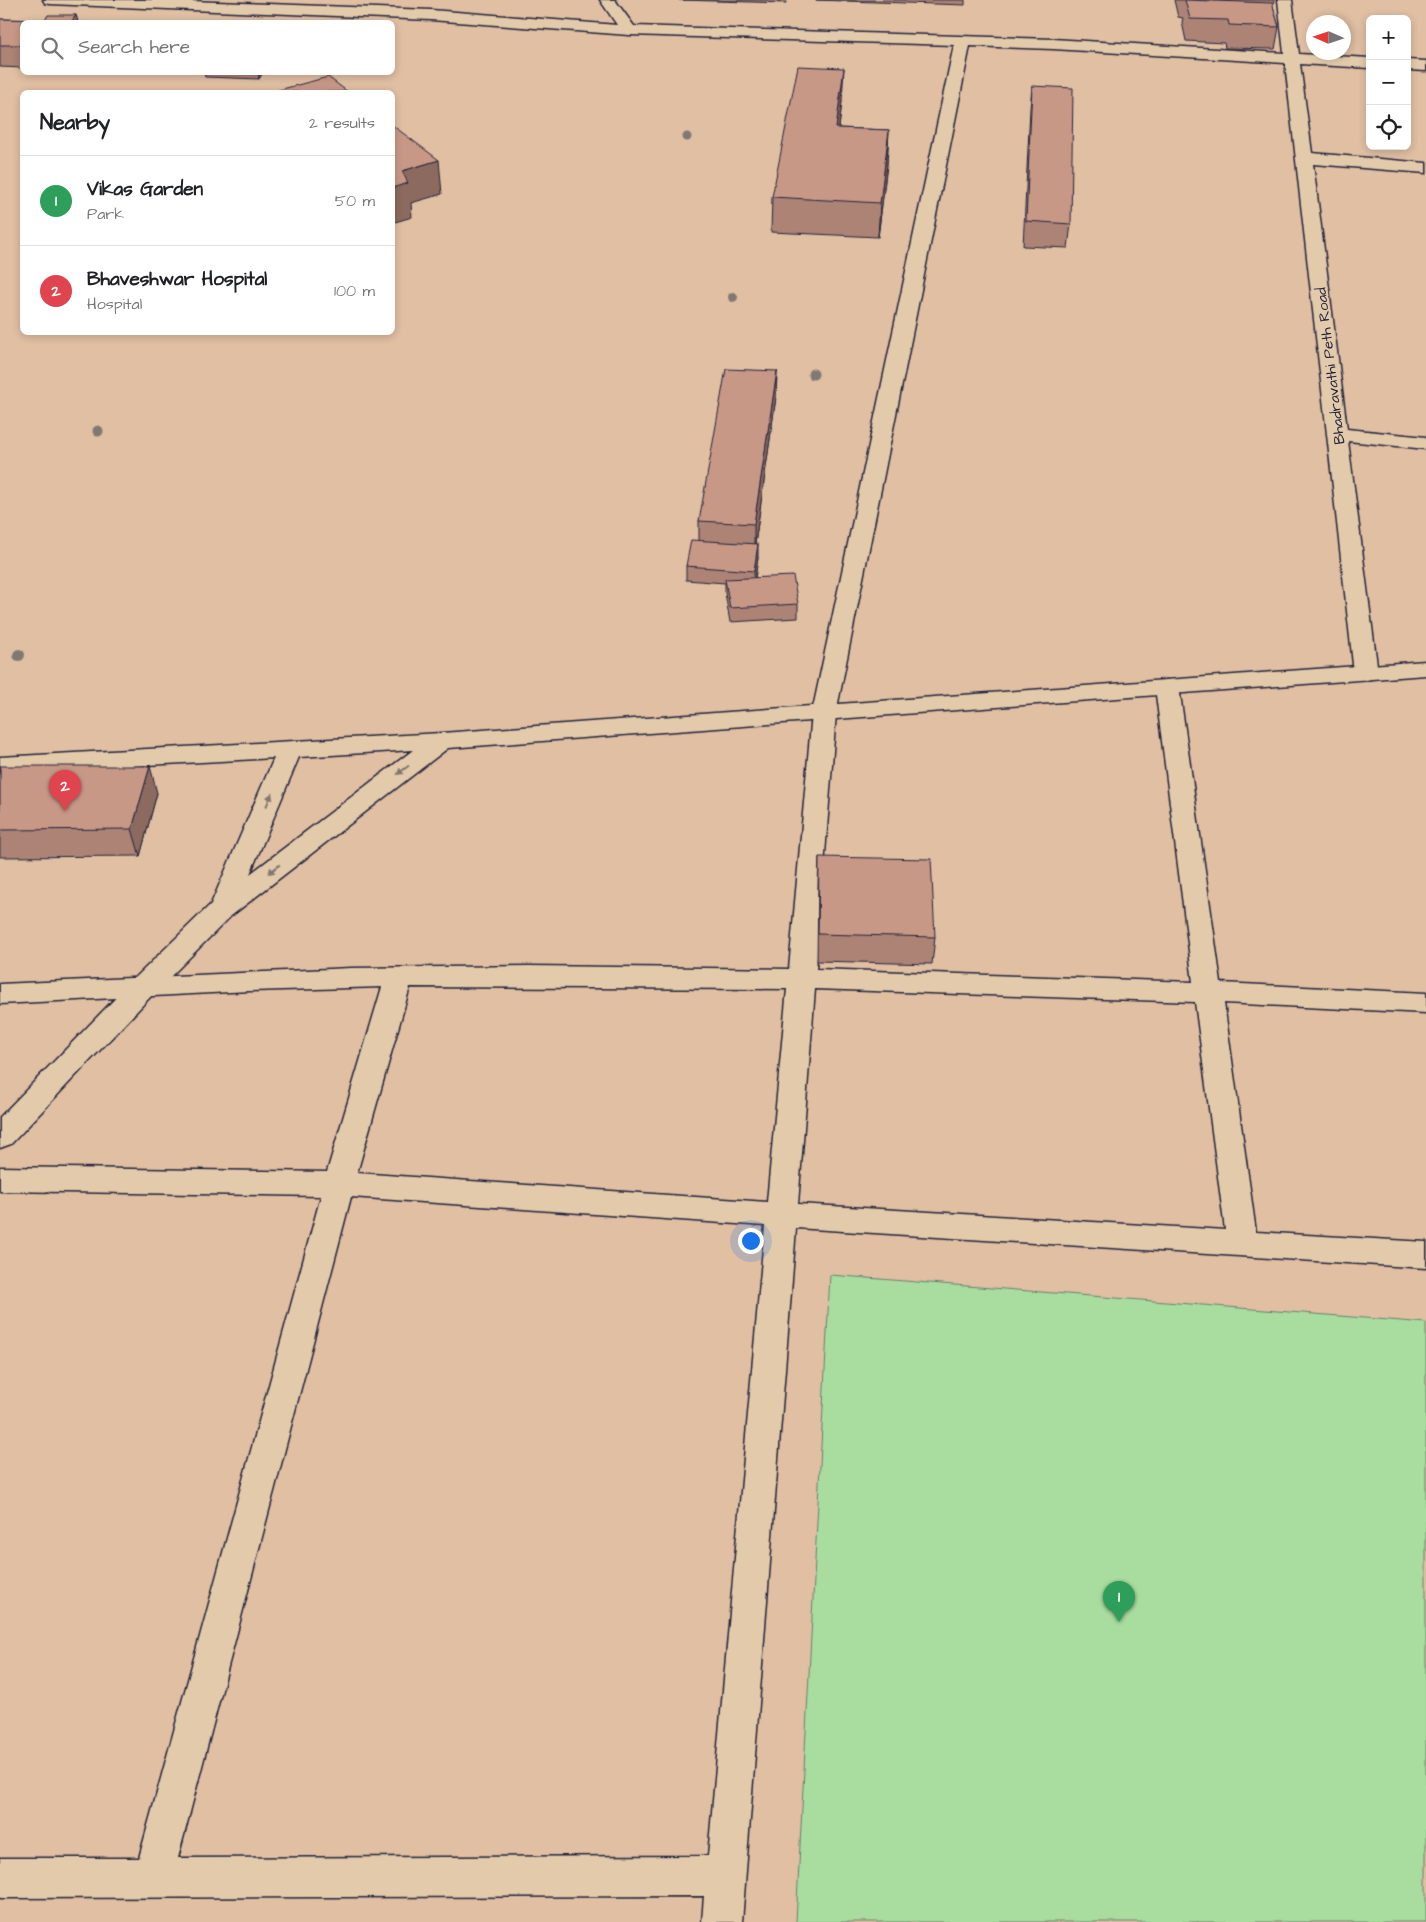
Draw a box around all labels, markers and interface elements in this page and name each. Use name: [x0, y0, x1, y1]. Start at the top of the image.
north arrow: [1306, 15, 1351, 60]
map controls: [1366, 15, 1411, 150]
button: +: [1366, 15, 1411, 60]
search box: [20, 20, 395, 75]
icon: search: [38, 34, 66, 62]
text: Search here: [78, 34, 190, 61]
button: −: [1366, 60, 1411, 105]
button: locate: [1366, 105, 1411, 150]
text: Nearby: [40, 108, 110, 137]
text: 2 results: [309, 112, 375, 134]
text: Vikas Garden: [87, 176, 203, 203]
text: 1: [55, 190, 57, 212]
text: 50 m: [335, 190, 375, 212]
text: Park: [87, 203, 124, 225]
text: Bhaveshwar Hospital: [87, 266, 267, 293]
text: 2: [51, 280, 61, 302]
text: 100 m: [334, 280, 375, 302]
street label: Bhadravathi Peth Road: [1310, 286, 1351, 446]
text: Hospital: [87, 293, 142, 315]
one-way arrow: [397, 765, 410, 776]
pin: 2: [49, 770, 81, 811]
one-way arrow: [265, 793, 273, 807]
one-way arrow: [267, 864, 281, 874]
your location: [738, 1228, 764, 1254]
pin: 1: [1103, 1581, 1135, 1622]

